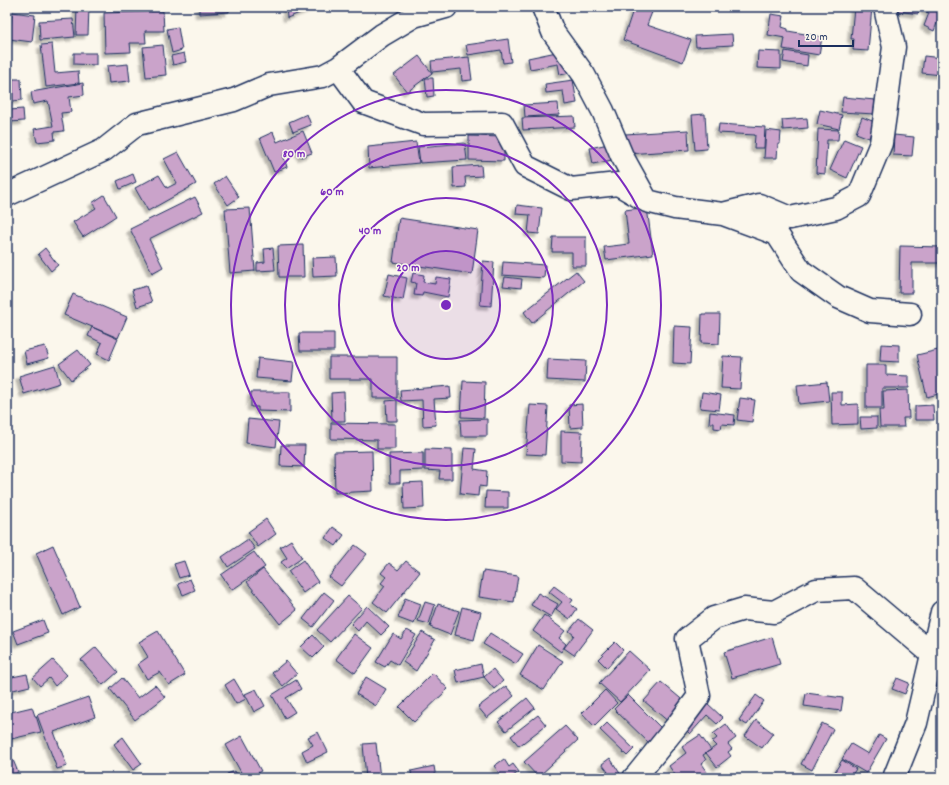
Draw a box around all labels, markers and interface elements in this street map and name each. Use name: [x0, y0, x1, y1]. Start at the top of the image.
scale bar: [799, 22, 853, 48]
text: 20 m: [805, 29, 828, 46]
text: 80 m: [283, 146, 305, 163]
text: 60 m: [320, 184, 344, 201]
text: 40 m: [359, 223, 381, 240]
text: 20 m: [397, 260, 419, 277]
centre of rings: [439, 298, 453, 312]

